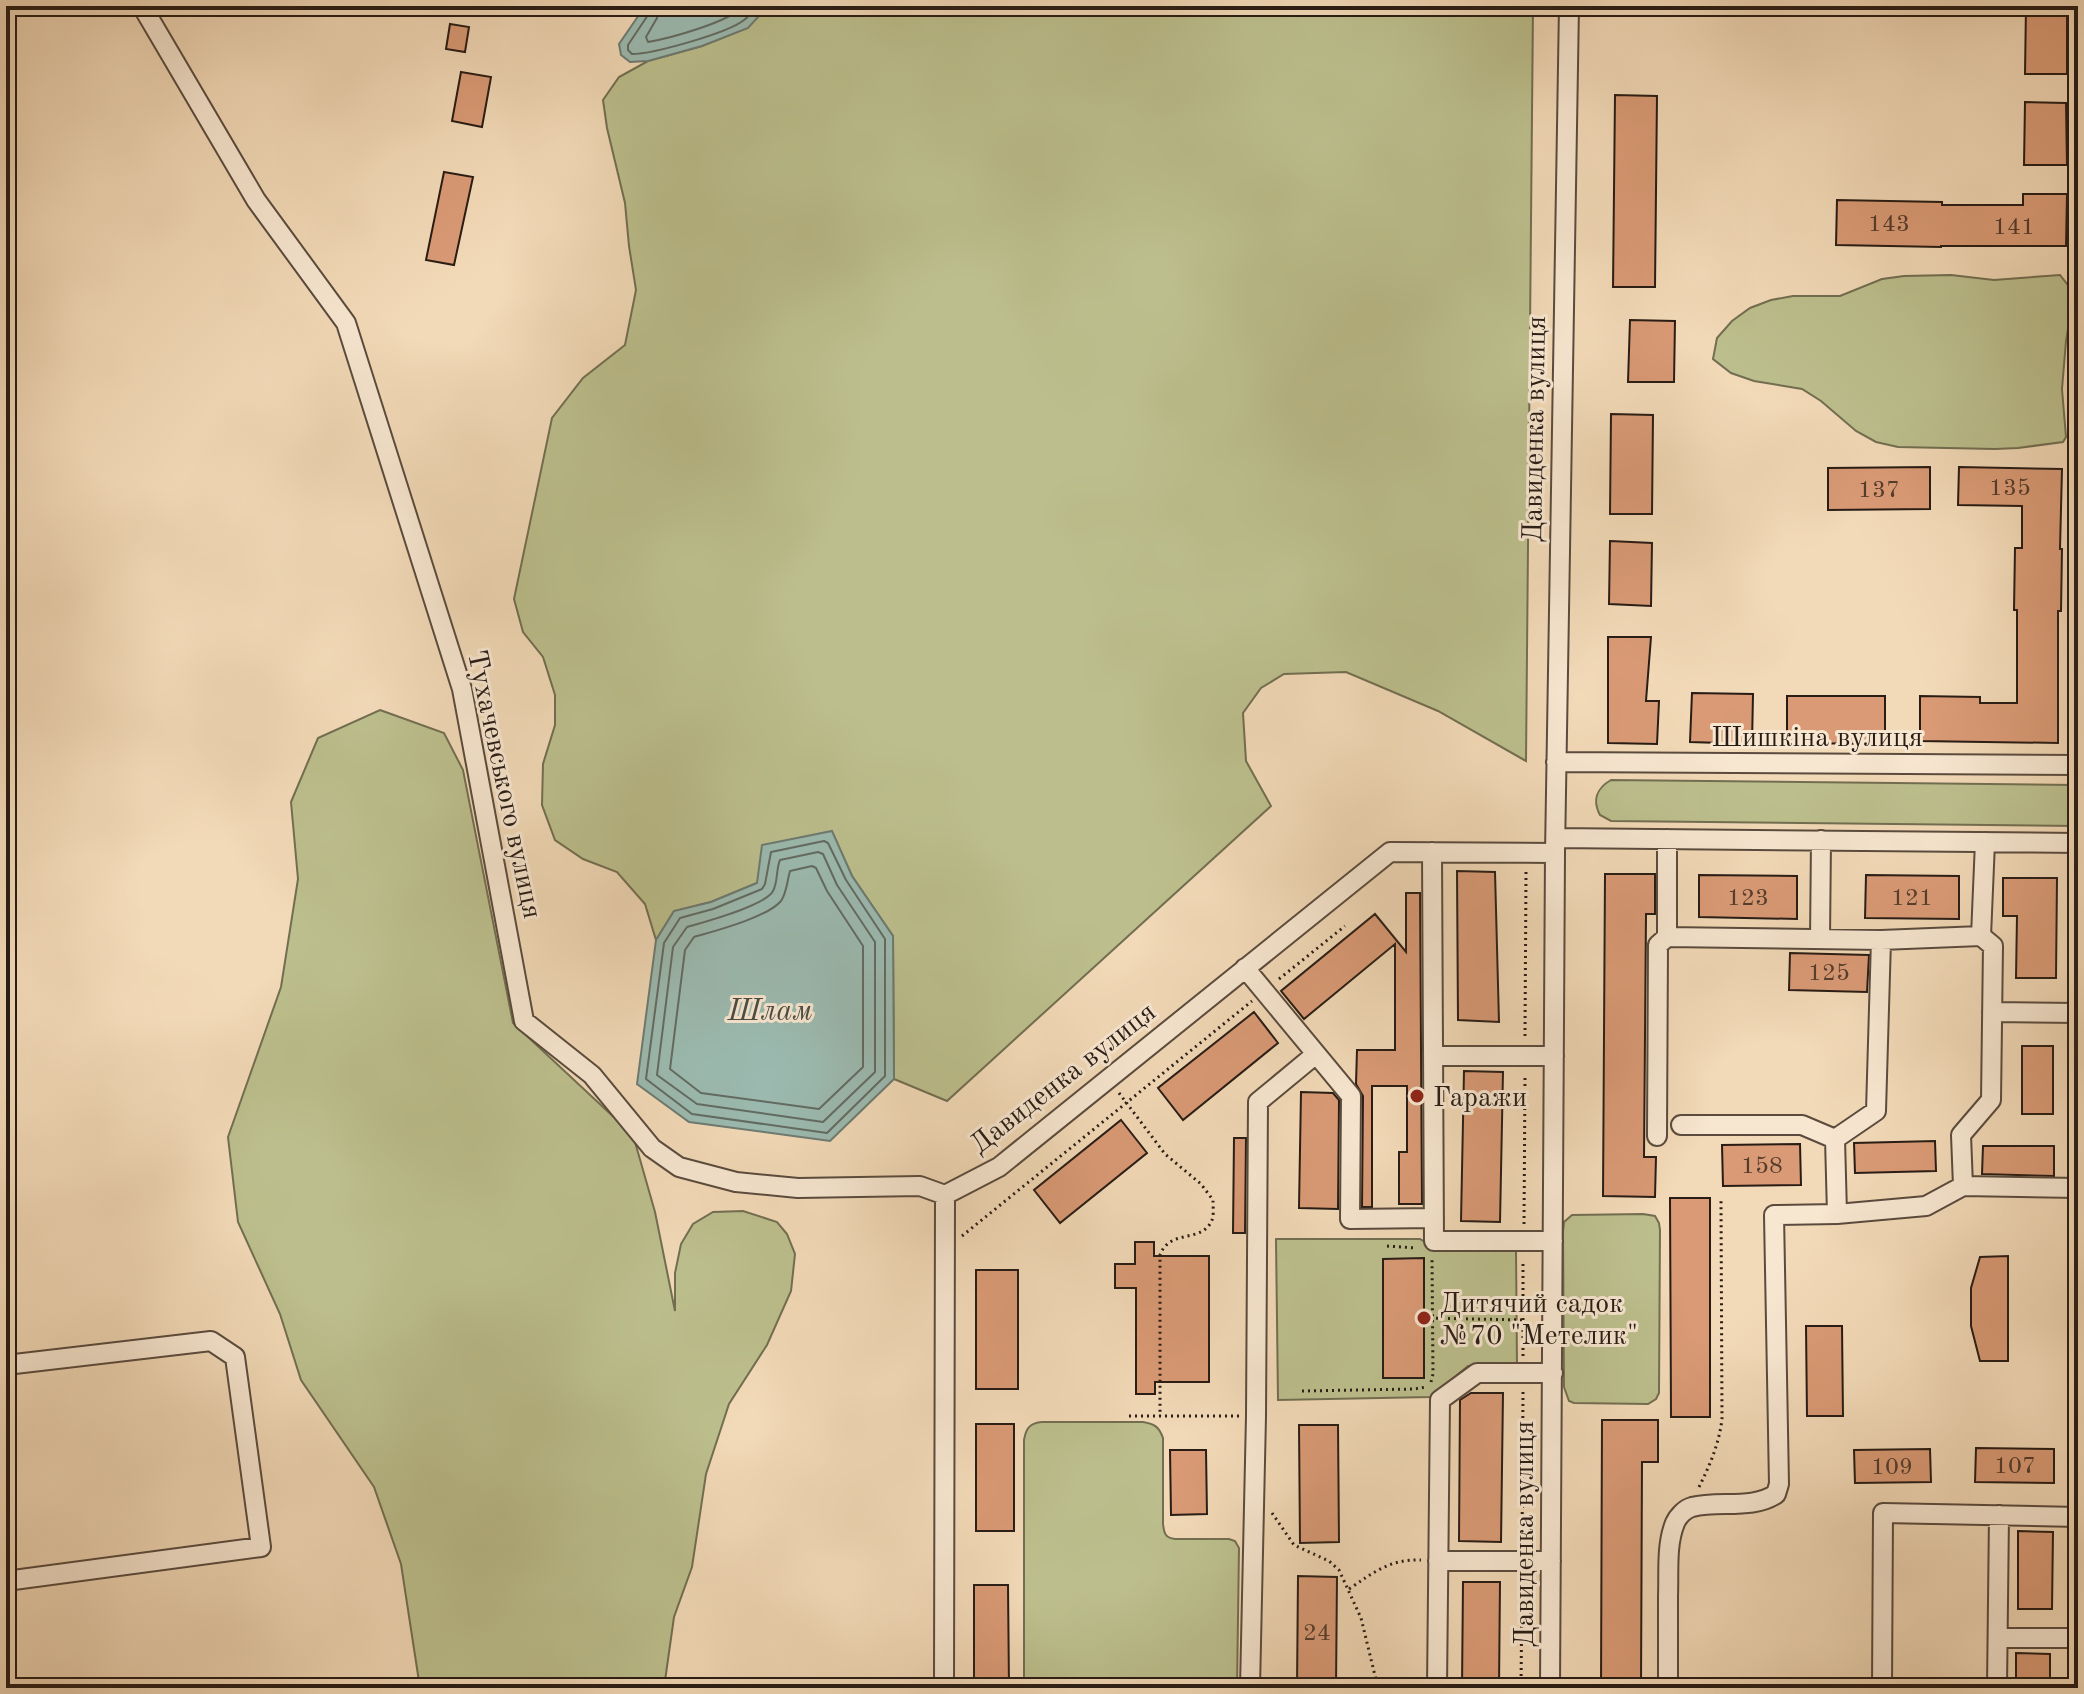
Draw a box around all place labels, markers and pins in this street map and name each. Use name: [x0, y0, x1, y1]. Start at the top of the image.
place label: Гаражи: [1433, 1085, 1527, 1113]
marker: Гаражи: [1408, 1087, 1426, 1105]
place label: Дитячий садок №70 "Метелик": [1440, 1291, 1638, 1351]
marker: Дитячий садок №70 "Метелик": [1415, 1309, 1433, 1327]

